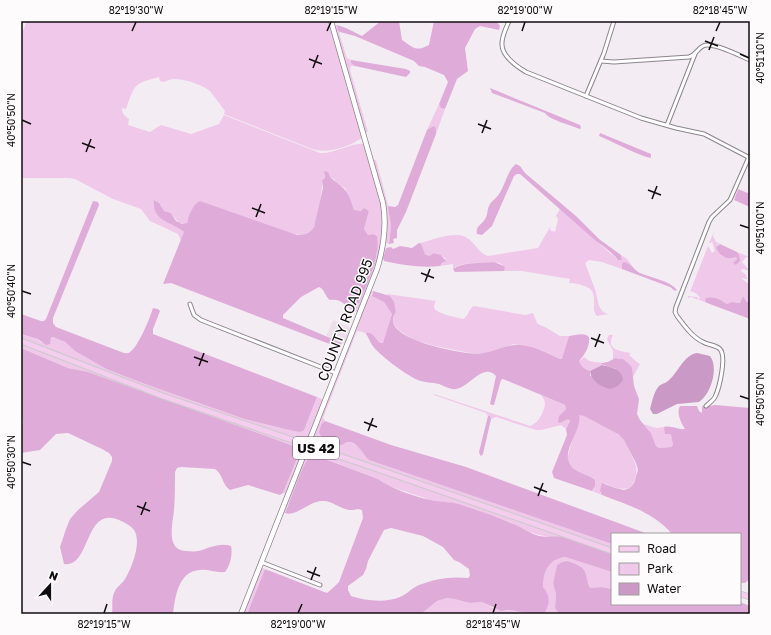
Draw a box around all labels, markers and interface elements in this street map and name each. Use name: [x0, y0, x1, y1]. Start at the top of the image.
text: 82°19'30"W: [109, 4, 164, 16]
text: 82°19'15"W: [304, 4, 358, 16]
text: 82°19'00"W: [498, 4, 553, 16]
text: 82°18'45"W: [693, 4, 748, 16]
text: 40°51'10"N: [754, 32, 766, 84]
text: 40°50'50"N: [5, 93, 17, 147]
text: 40°51'00"N: [754, 202, 766, 254]
street label: COUNTY ROAD 995: [313, 256, 376, 383]
text: 40°50'40"N: [5, 264, 17, 318]
text: 40°50'50"N: [754, 372, 766, 426]
text: 40°50'30"N: [5, 435, 17, 489]
road number: US 42: [293, 437, 339, 459]
legend: [611, 533, 741, 605]
text: Road: [647, 541, 676, 556]
text: Park: [647, 561, 673, 576]
north arrow: [30, 565, 70, 605]
text: N: [48, 568, 60, 583]
text: Water: [647, 581, 681, 596]
text: 82°19'15"W: [77, 618, 131, 630]
text: 82°19'00"W: [271, 618, 326, 630]
text: 82°18'45"W: [466, 618, 521, 630]

